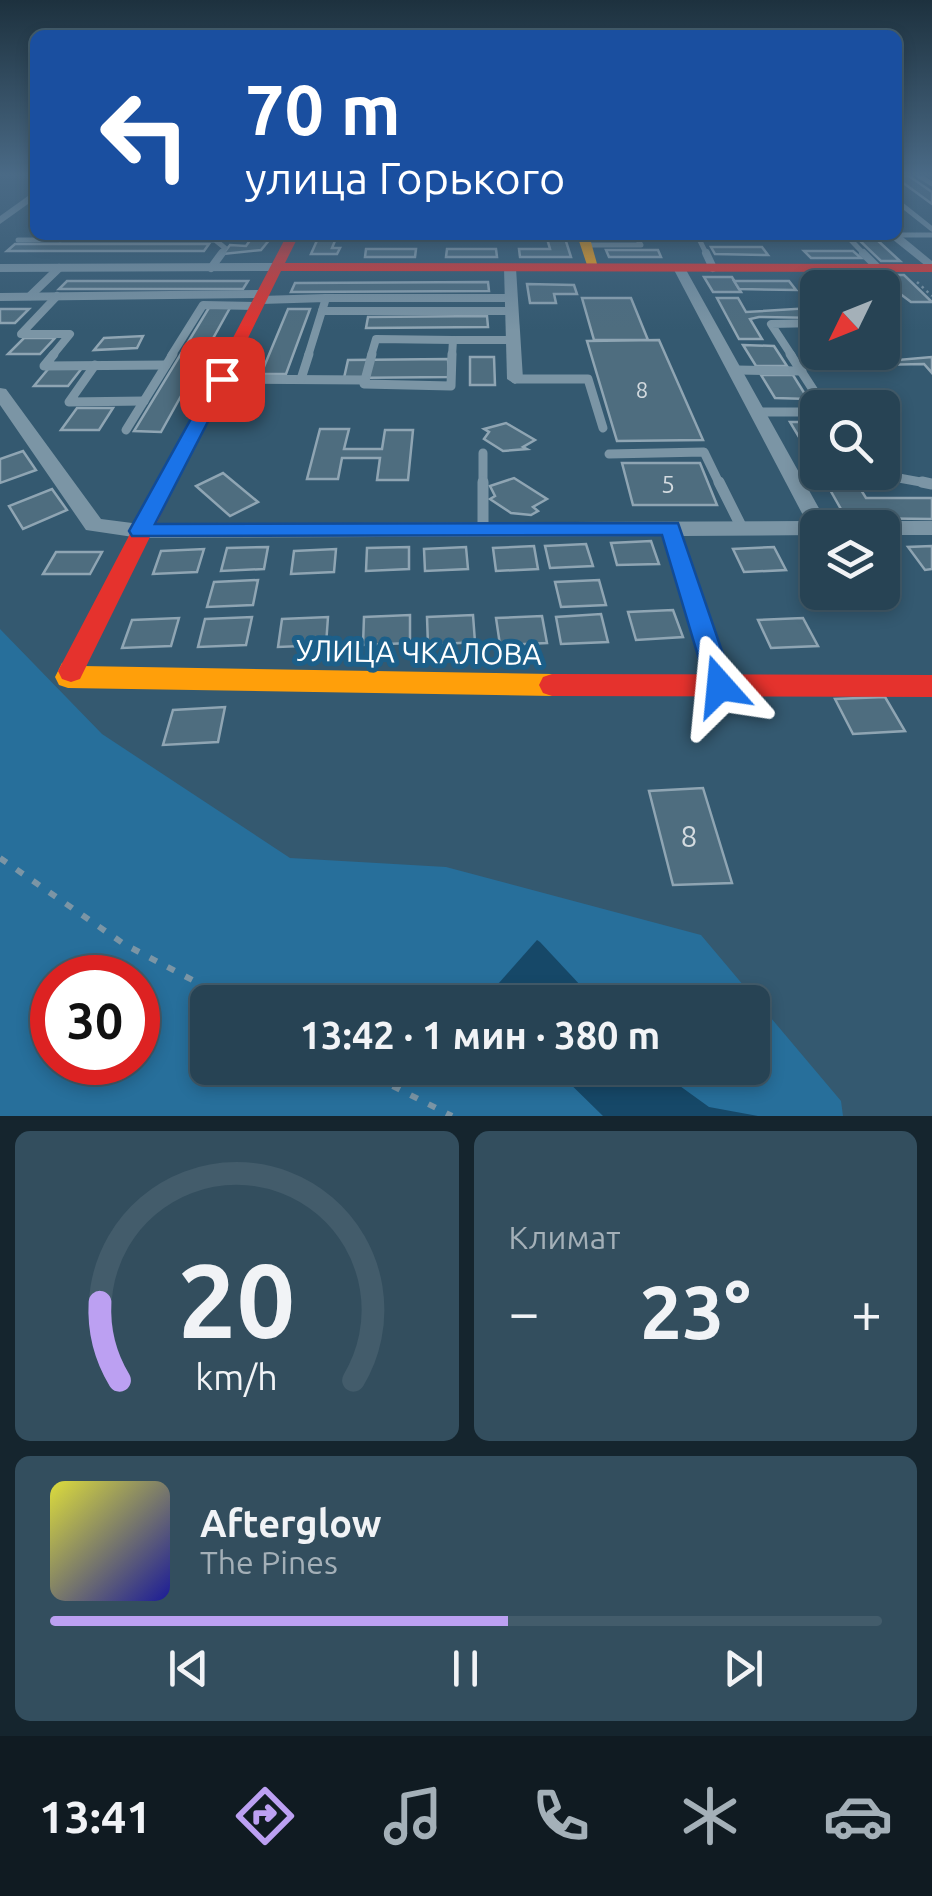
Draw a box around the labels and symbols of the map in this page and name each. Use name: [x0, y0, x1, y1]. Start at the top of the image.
north arrow: [800, 270, 900, 370]
pin: [180, 337, 265, 422]
house number: 8: [636, 377, 648, 402]
house number: 5: [661, 470, 675, 498]
street label: УЛИЦА ЧКАЛОВА: [296, 633, 543, 671]
position arrow: [668, 634, 772, 738]
house number: 8: [681, 819, 697, 853]
speed limit sign: 30: [30, 955, 160, 1085]

